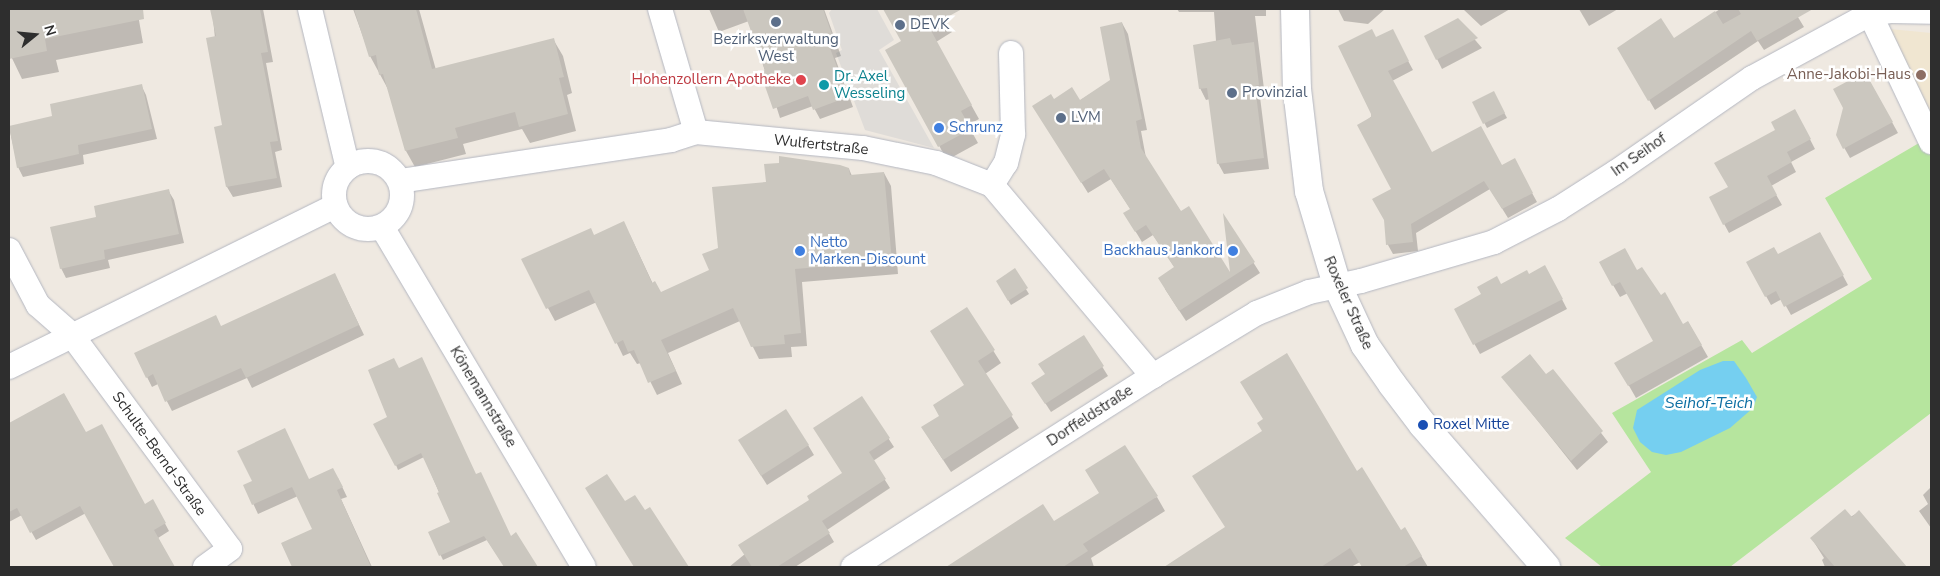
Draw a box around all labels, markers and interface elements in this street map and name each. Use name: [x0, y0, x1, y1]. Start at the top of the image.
north arrow: [10, 10, 60, 60]
marker: Bezirksverwaltung West: [770, 16, 782, 28]
place label: DEVK: [910, 16, 949, 34]
marker: DEVK: [894, 19, 906, 31]
text: N: [39, 23, 60, 38]
place label: Bezirksverwaltung West: [713, 30, 839, 65]
place label: Anne-Jakobi-Haus: [1787, 66, 1911, 84]
place label: Dr. Axel Wesseling: [834, 67, 905, 102]
marker: Anne-Jakobi-Haus: [1915, 69, 1927, 81]
place label: Hohenzollern Apotheke: [632, 71, 791, 89]
marker: Hohenzollern Apotheke: [795, 74, 807, 86]
marker: Dr. Axel Wesseling: [818, 79, 830, 91]
place label: Provinzial: [1242, 84, 1307, 102]
marker: Provinzial: [1226, 87, 1238, 99]
place label: LVM: [1071, 109, 1101, 127]
marker: LVM: [1055, 112, 1067, 124]
place label: Schrunz: [949, 119, 1003, 137]
marker: Schrunz: [933, 122, 945, 134]
street label: Im Seihof: [1608, 130, 1670, 180]
street label: Wulfertstraße: [773, 131, 869, 159]
place label: Netto Marken-Discount: [810, 233, 925, 268]
place label: Backhaus Jankord: [1104, 242, 1223, 260]
marker: Netto Marken-Discount: [794, 245, 806, 257]
marker: Backhaus Jankord: [1227, 245, 1239, 257]
street label: Roxeler Straße: [1319, 254, 1377, 352]
street label: Könemannstraße: [446, 343, 520, 451]
street label: Dorffeldstraße: [1044, 382, 1136, 450]
street label: Schulte-Bernd-Straße: [108, 389, 210, 519]
water label: Seihof-Teich: [1665, 393, 1753, 413]
place label: Roxel Mitte: [1433, 416, 1510, 434]
marker: Roxel Mitte: [1417, 419, 1429, 431]

